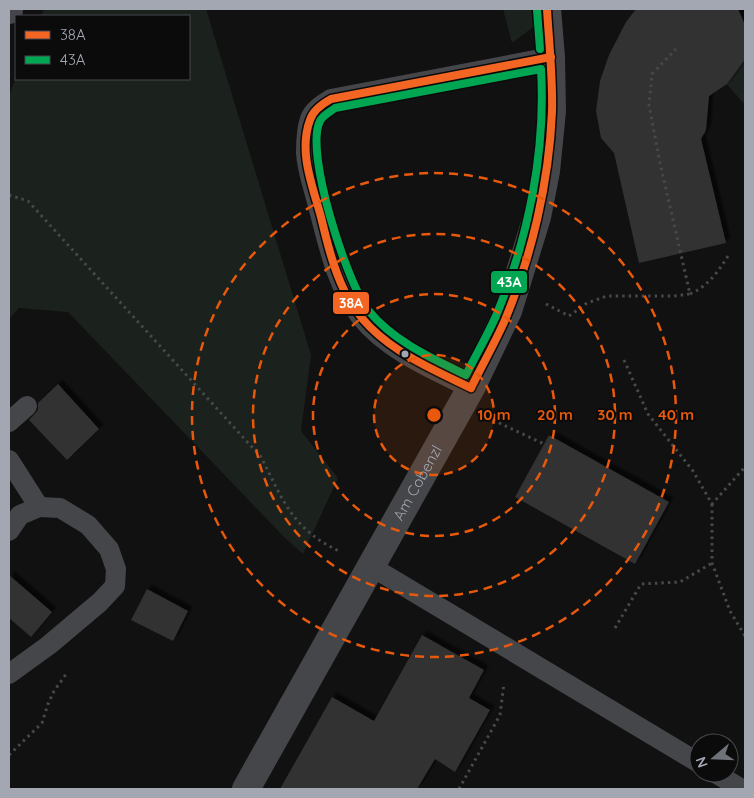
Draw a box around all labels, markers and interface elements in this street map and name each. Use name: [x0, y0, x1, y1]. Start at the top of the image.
legend: [15, 15, 190, 80]
text: 38A: [60, 25, 86, 44]
text: 43A: [60, 50, 86, 69]
line badge: 43A: [490, 270, 528, 294]
text: 43A: [497, 273, 521, 291]
line badge: 38A: [332, 291, 370, 315]
text: 38A: [339, 294, 363, 312]
unlabelled marker: [400, 349, 410, 359]
text: 10 m: [477, 405, 511, 424]
text: 20 m: [537, 405, 573, 424]
text: 30 m: [597, 405, 633, 424]
text: 40 m: [658, 405, 694, 424]
centre of rings: [425, 406, 443, 424]
street label: Am Cobenzl: [389, 442, 446, 524]
north arrow: [689, 733, 739, 783]
text: N: [692, 754, 712, 770]

